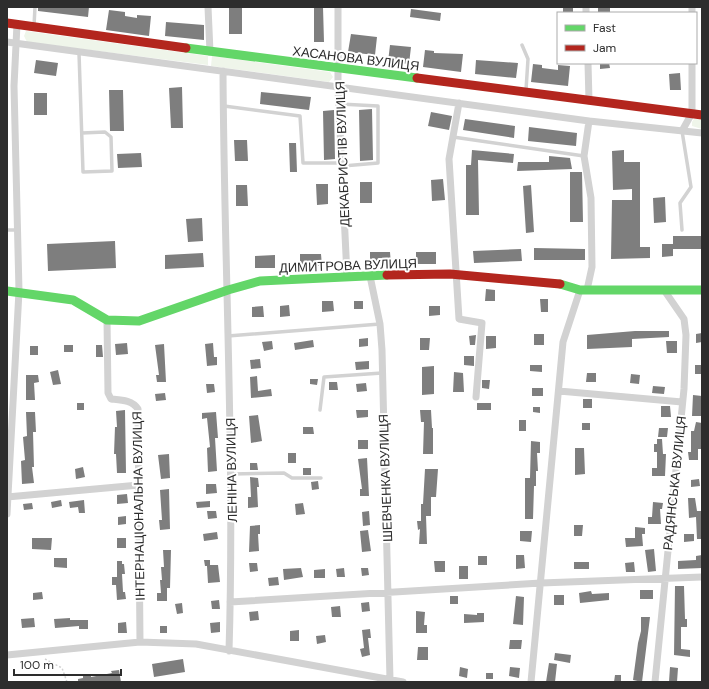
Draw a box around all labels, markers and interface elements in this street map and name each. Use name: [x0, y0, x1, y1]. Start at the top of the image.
legend: [557, 12, 697, 64]
text: Fast: [593, 20, 616, 36]
text: Jam: [593, 40, 616, 56]
street label: ХАСАНОВА ВУЛИЦЯ: [292, 42, 420, 75]
street label: ДЕКАБРИСТІВ ВУЛИЦЯ: [331, 81, 354, 227]
street label: ДИМИТРОВА ВУЛИЦЯ: [279, 255, 417, 276]
street label: ІНТЕРНАЦІОНАЛЬНА ВУЛИЦЯ: [128, 411, 149, 601]
street label: ШЕВЧЕНКА ВУЛИЦЯ: [375, 414, 396, 542]
street label: РАДЯНСЬКА ВУЛИЦЯ: [659, 415, 690, 551]
street label: ЛЕНІНА ВУЛИЦЯ: [222, 418, 241, 522]
scale bar: [14, 651, 121, 677]
text: 100 m: [20, 657, 54, 673]

